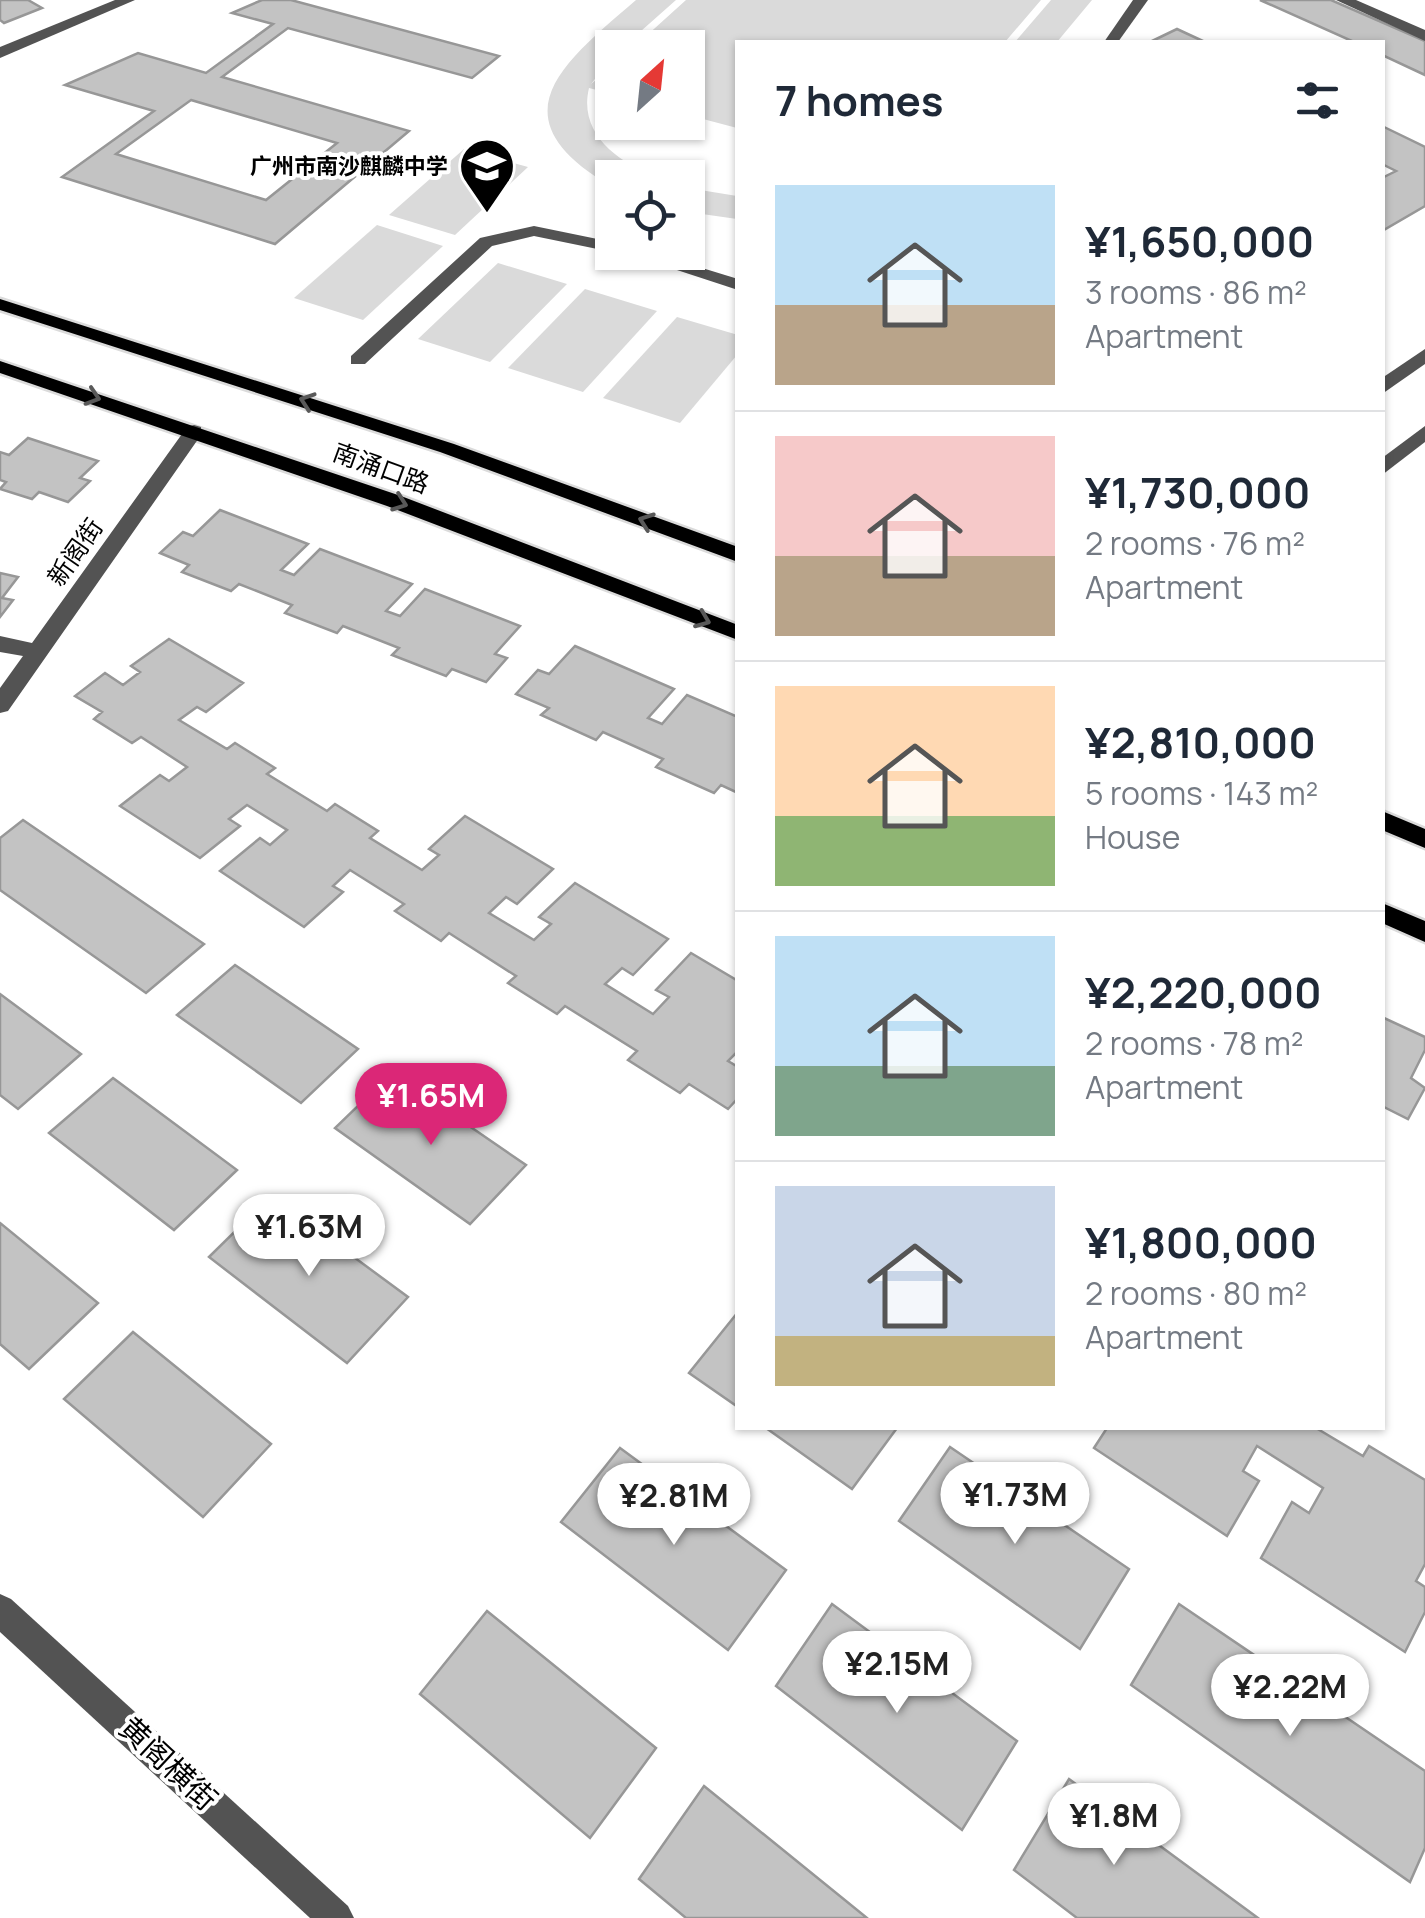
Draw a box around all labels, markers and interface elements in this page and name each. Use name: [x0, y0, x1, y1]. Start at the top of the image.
north arrow: [595, 30, 705, 140]
map controls: [595, 30, 705, 270]
text: 7 homes: [775, 71, 943, 129]
icon: filters: [1290, 73, 1345, 128]
school or university icon: 广州市南沙麒麟中学: [457, 136, 517, 215]
place label: 广州市南沙麒麟中学: [250, 151, 448, 181]
button: locate: [595, 160, 705, 270]
text: ¥1,650,000: [1085, 212, 1314, 270]
icon: home: [855, 225, 975, 345]
text: 3 rooms · 86 m²: [1085, 270, 1307, 314]
text: Apartment: [1085, 314, 1243, 358]
one-way arrow: [83, 386, 100, 406]
one-way arrow: [299, 392, 316, 412]
street label: 南涌口路: [328, 434, 434, 501]
text: ¥1,730,000: [1085, 463, 1310, 521]
icon: home: [855, 476, 975, 596]
one-way arrow: [390, 491, 408, 511]
street label: 新阁街: [39, 511, 110, 592]
one-way arrow: [639, 512, 656, 533]
text: 2 rooms · 76 m²: [1085, 521, 1305, 565]
text: Apartment: [1085, 565, 1243, 609]
one-way arrow: [694, 608, 711, 628]
text: ¥2,810,000: [1085, 713, 1316, 771]
icon: home: [855, 726, 975, 846]
text: 5 rooms · 143 m²: [1085, 771, 1318, 815]
text: House: [1085, 815, 1180, 859]
text: ¥2,220,000: [1085, 963, 1322, 1021]
icon: home: [855, 976, 975, 1096]
text: 2 rooms · 78 m²: [1085, 1021, 1304, 1065]
pin: ¥1.65M: [350, 1063, 512, 1148]
text: Apartment: [1085, 1065, 1243, 1109]
text: ¥1.65M: [377, 1073, 485, 1117]
pin: ¥1.63M: [228, 1194, 390, 1279]
text: ¥1.63M: [255, 1204, 363, 1248]
text: ¥1,800,000: [1085, 1213, 1317, 1271]
icon: home: [855, 1226, 975, 1346]
text: 2 rooms · 80 m²: [1085, 1271, 1307, 1315]
text: Apartment: [1085, 1315, 1243, 1359]
pin: ¥1.73M: [934, 1462, 1096, 1547]
pin: ¥2.81M: [593, 1463, 755, 1548]
text: ¥1.73M: [962, 1472, 1068, 1516]
text: ¥2.81M: [619, 1473, 729, 1517]
pin: ¥2.15M: [816, 1631, 978, 1716]
text: ¥2.15M: [845, 1641, 949, 1685]
pin: ¥2.22M: [1209, 1654, 1371, 1739]
text: ¥2.22M: [1233, 1664, 1347, 1708]
street label: 黄阁横街: [111, 1707, 227, 1819]
pin: ¥1.8M: [1044, 1783, 1184, 1868]
text: ¥1.8M: [1070, 1793, 1158, 1837]

